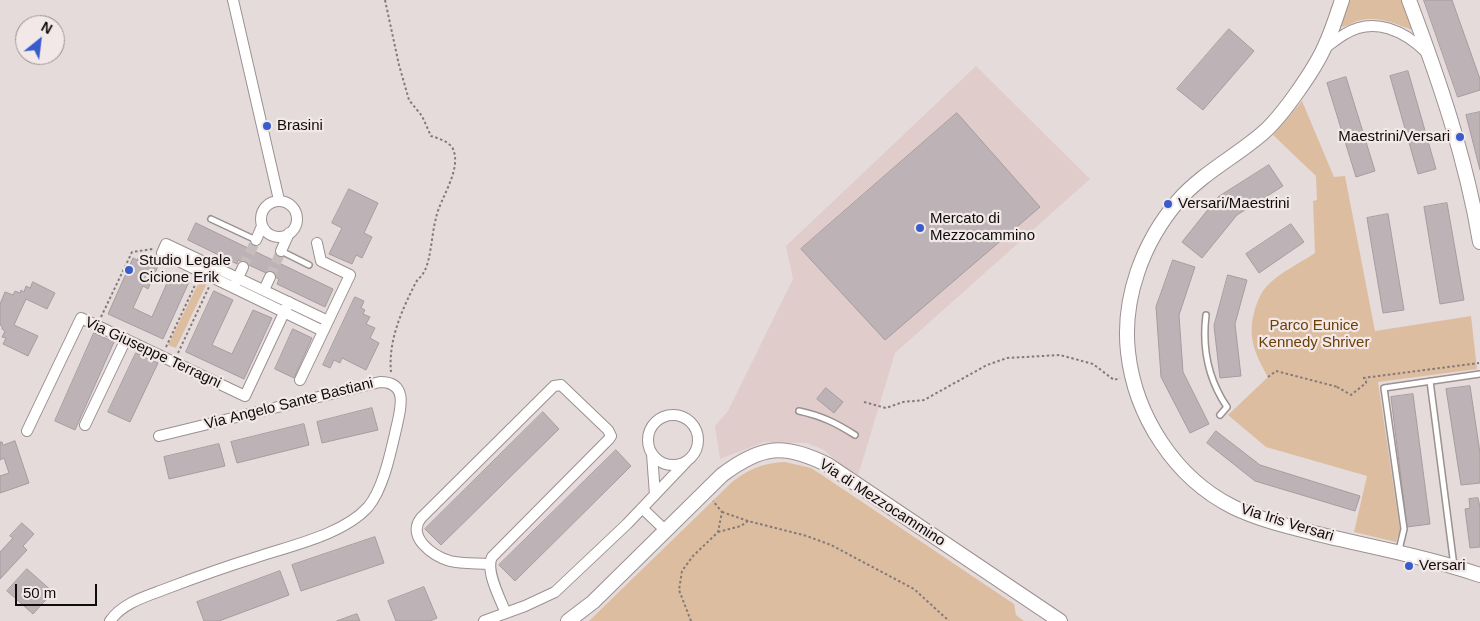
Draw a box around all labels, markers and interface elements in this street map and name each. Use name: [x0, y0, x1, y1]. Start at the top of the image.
north arrow: [15, 15, 65, 65]
text: N: [38, 18, 55, 37]
place label: Brasini: [277, 117, 323, 135]
marker: Brasini: [261, 120, 273, 132]
place label: Maestrini/Versari: [1338, 128, 1450, 146]
marker: Maestrini/Versari: [1454, 131, 1466, 143]
place label: Versari/Maestrini: [1178, 195, 1290, 213]
marker: Versari/Maestrini: [1162, 198, 1174, 210]
place label: Mercato di Mezzocammino: [930, 210, 1035, 245]
marker: Mercato di Mezzocammino: [914, 222, 926, 234]
place label: Studio Legale Cicione Erik: [139, 252, 231, 287]
marker: Studio Legale Cicione Erik: [123, 264, 135, 276]
street label: Via Giuseppe Terragni: [82, 314, 224, 392]
park label: Parco Eunice Kennedy Shriver: [1259, 317, 1369, 352]
street label: Via Angelo Sante Bastiani: [203, 374, 375, 434]
street label: Via di Mezzocammino: [816, 456, 948, 550]
street label: Via Iris Versari: [1238, 500, 1336, 546]
place label: Versari: [1419, 557, 1466, 575]
marker: Versari: [1403, 560, 1415, 572]
scale bar: [18, 574, 100, 606]
text: 50 m: [23, 584, 56, 601]

